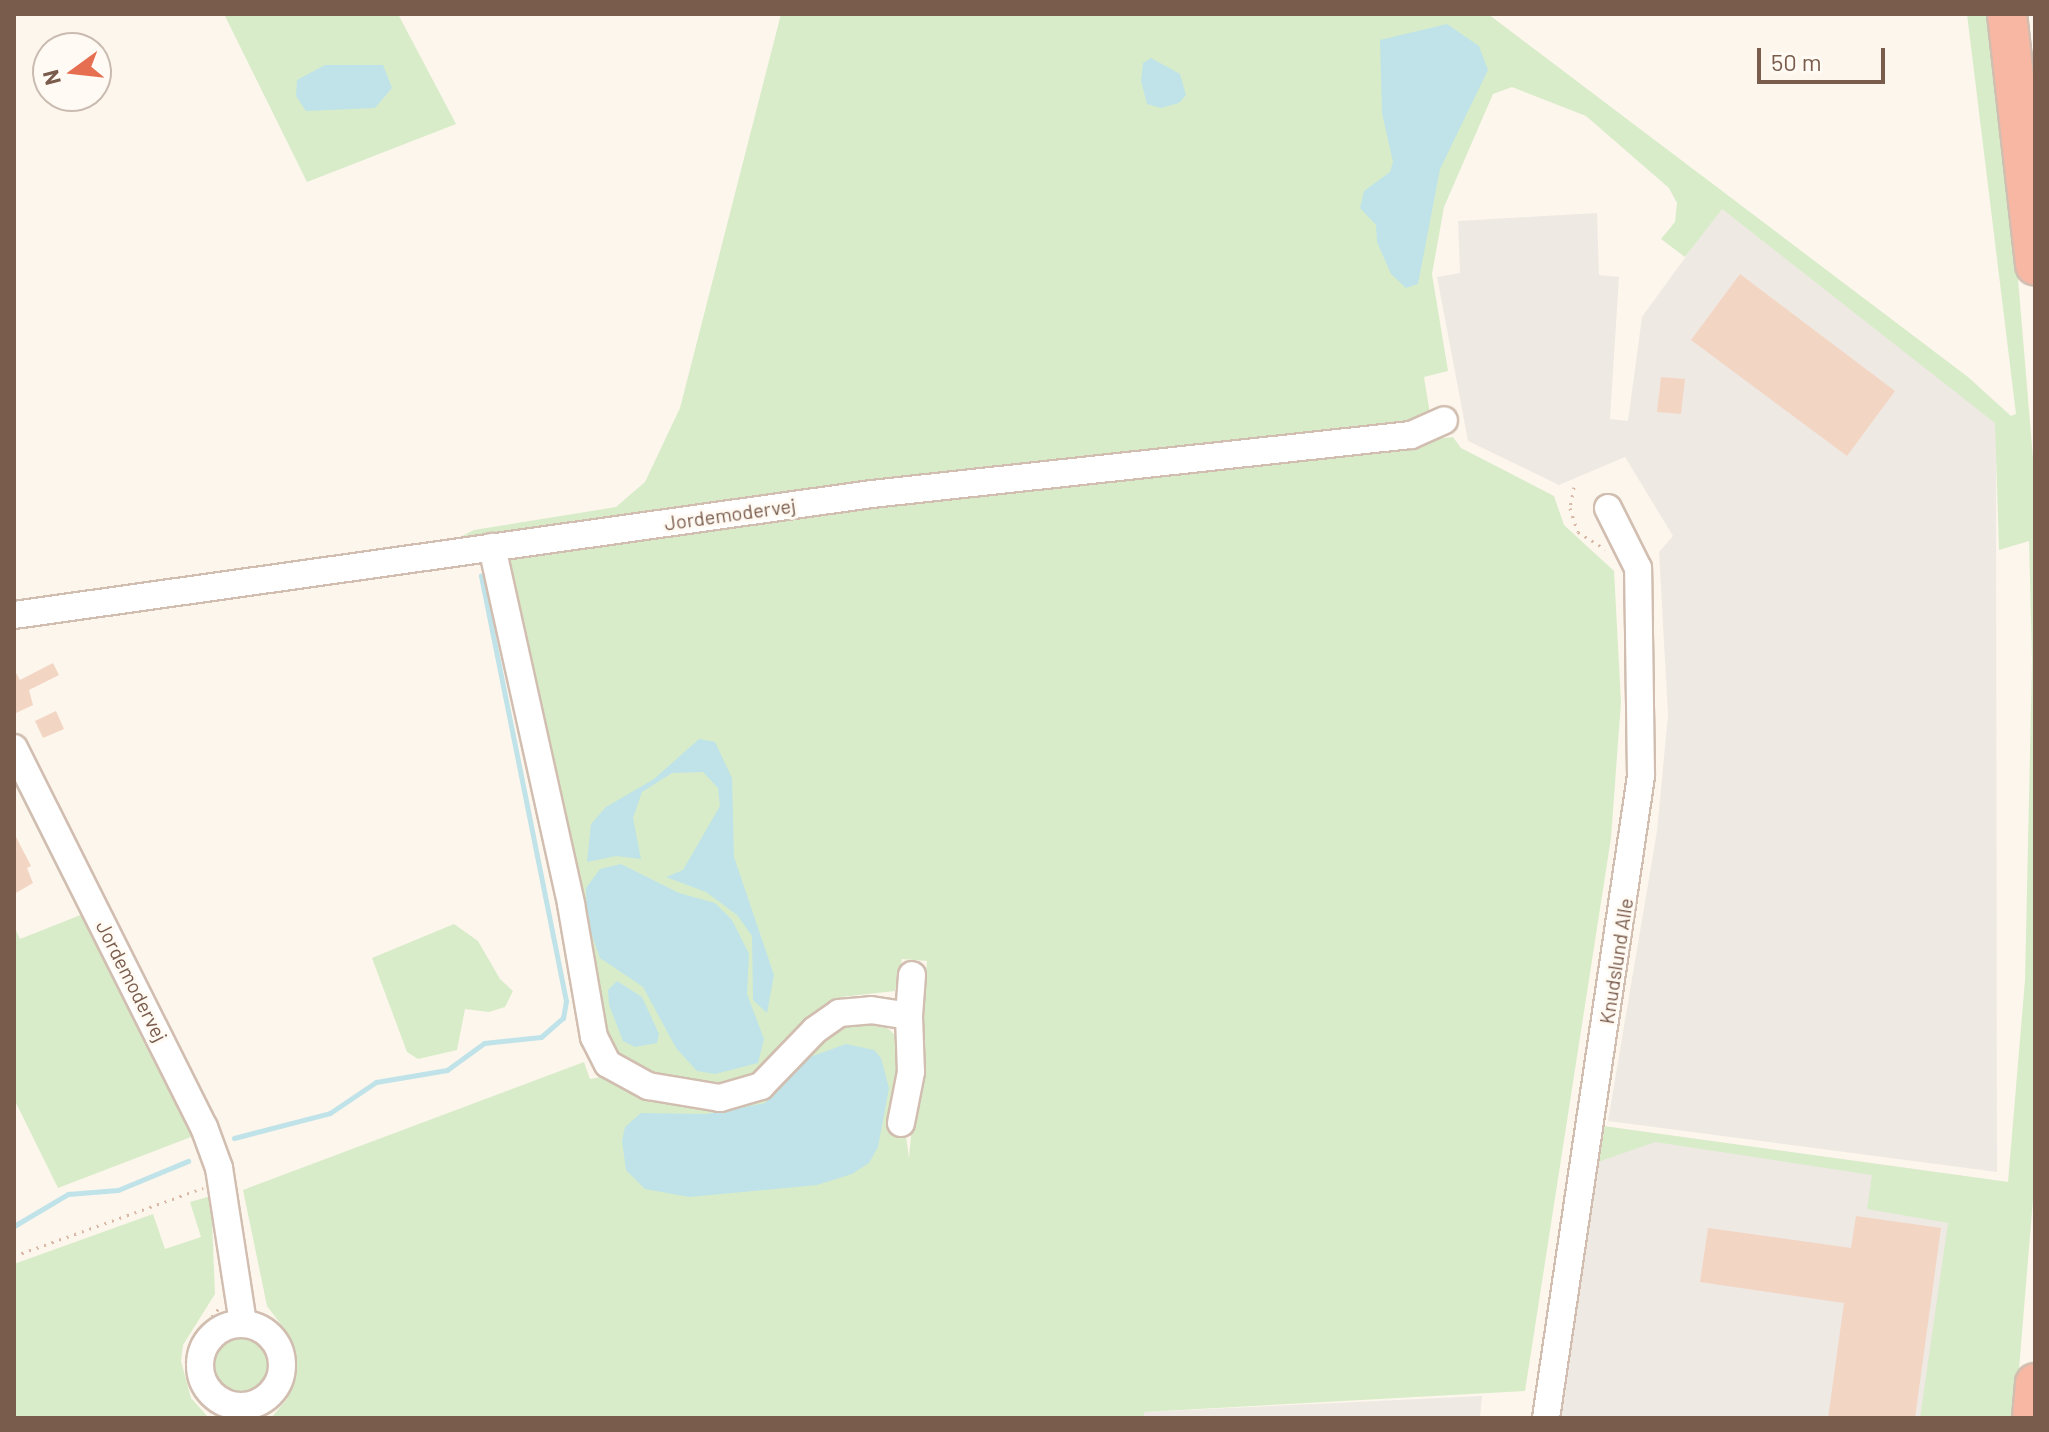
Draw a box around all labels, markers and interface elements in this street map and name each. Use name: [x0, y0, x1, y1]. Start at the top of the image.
north arrow: [32, 32, 112, 112]
scale bar: [1761, 32, 1889, 82]
text: 50 m: [1771, 47, 1822, 76]
text: N: [36, 67, 65, 88]
street label: Jordemodervej: [663, 493, 797, 535]
street label: Knudslund Alle: [1594, 896, 1638, 1026]
street label: Jordemodervej: [91, 916, 173, 1046]

